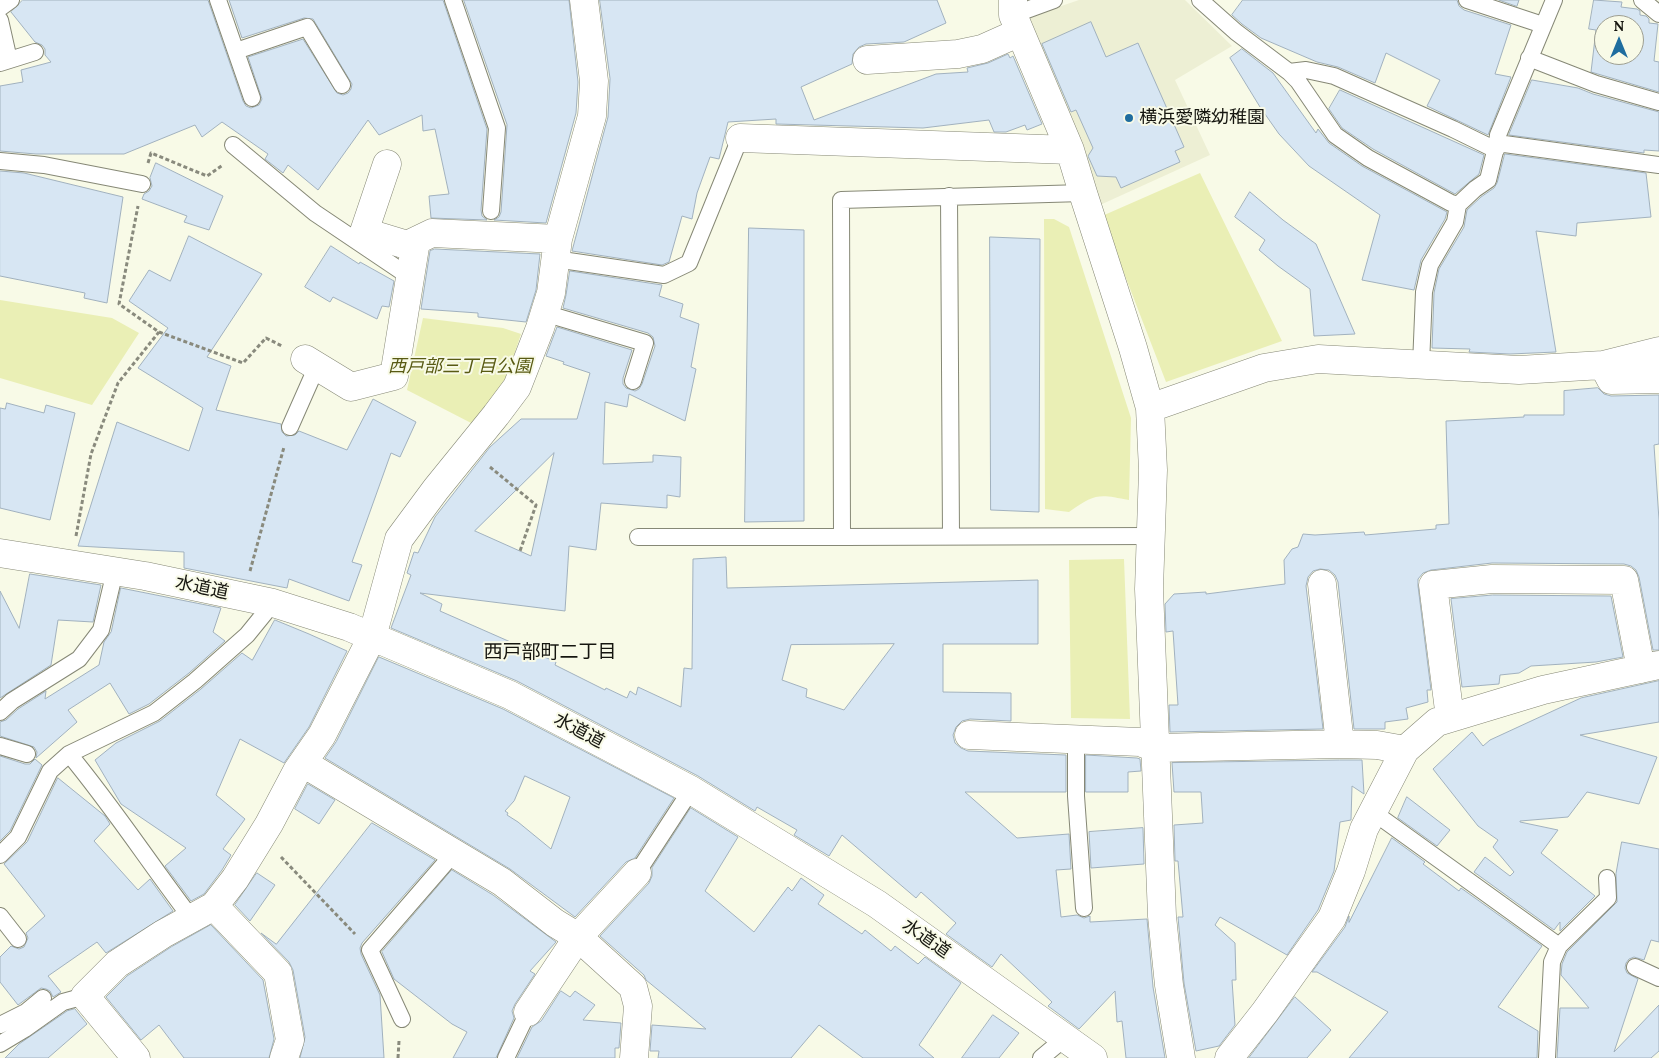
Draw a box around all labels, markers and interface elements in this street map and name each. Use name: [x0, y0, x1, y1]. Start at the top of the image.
north arrow: [1594, 15, 1644, 65]
text: N: [1614, 17, 1624, 35]
place label: 横浜愛隣幼稚園: [1139, 107, 1265, 129]
marker: 横浜愛隣幼稚園: [1123, 112, 1135, 124]
park label: 西戸部三丁目公園: [388, 356, 532, 378]
street label: 水道道: [173, 572, 231, 604]
district label: 西戸部町二丁目: [484, 642, 616, 664]
street label: 水道道: [550, 709, 608, 753]
street label: 水道道: [898, 915, 954, 963]

